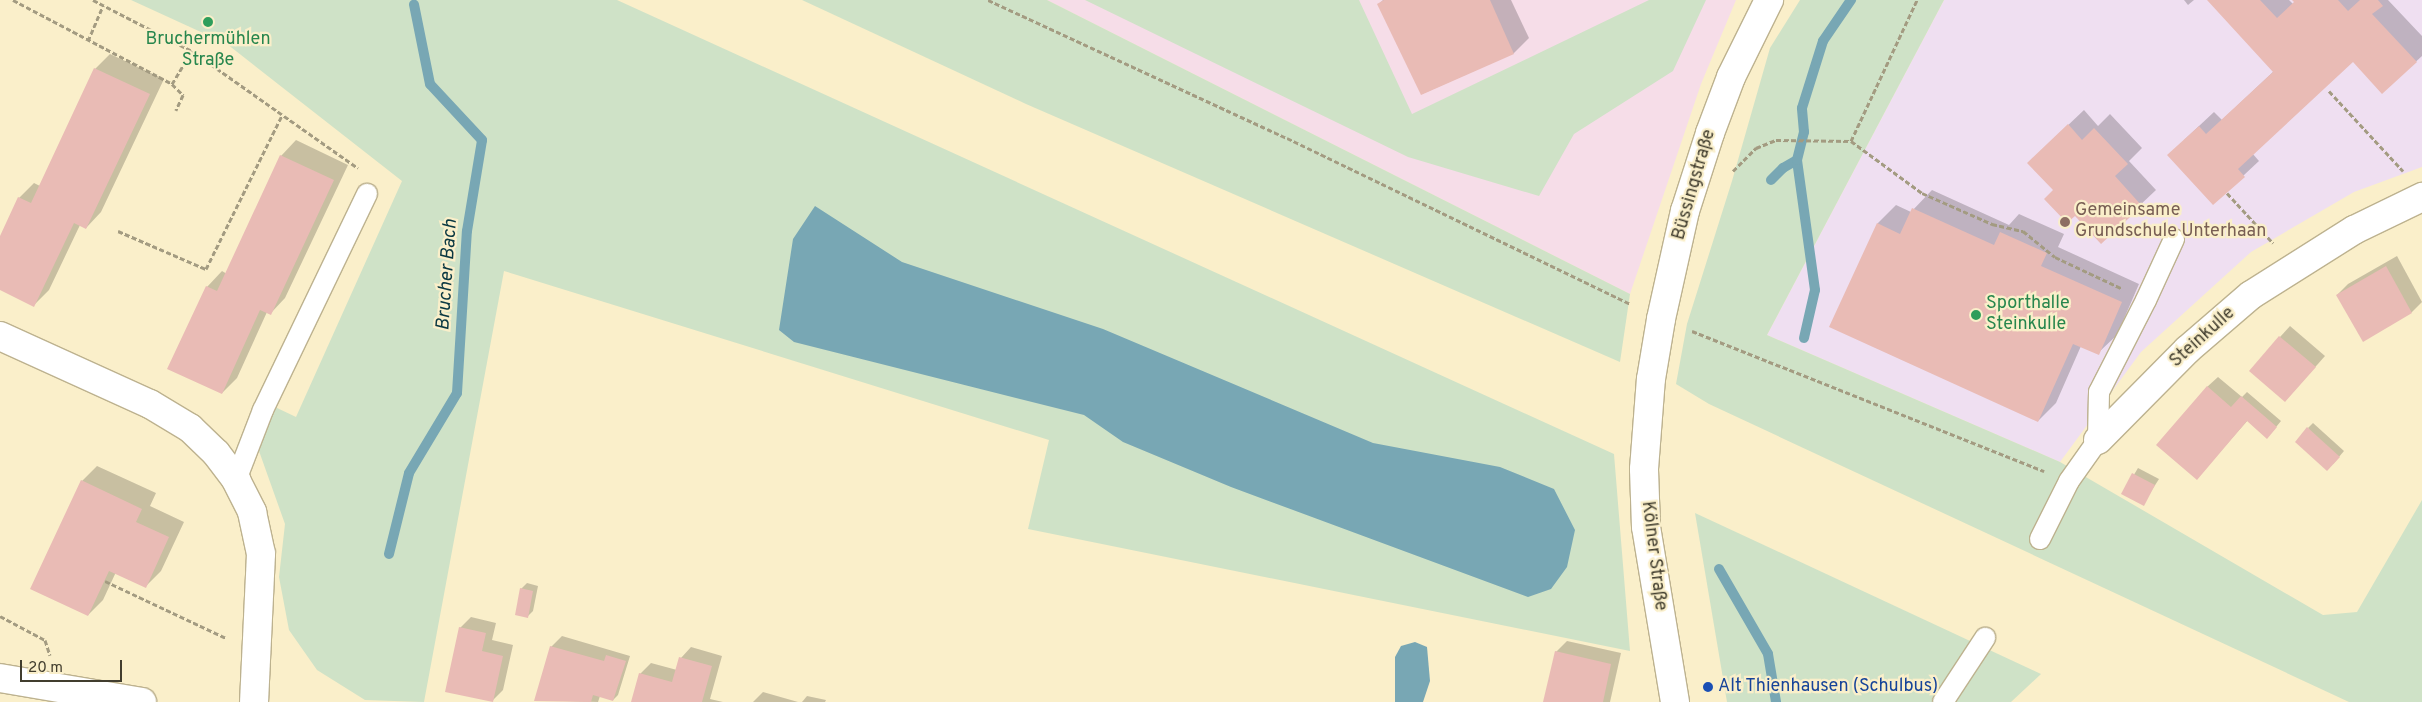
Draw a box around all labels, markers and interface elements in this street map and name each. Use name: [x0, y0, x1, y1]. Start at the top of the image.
marker: Bruchermühlen Straße: [202, 16, 214, 28]
place label: Bruchermühlen Straße: [145, 30, 271, 72]
street label: Büssingstraße: [1669, 127, 1721, 243]
place label: Gemeinsame Grundschule Unterhaan: [2075, 201, 2266, 243]
marker: Gemeinsame Grundschule Unterhaan: [2059, 216, 2071, 228]
water label: Brucher Bach: [433, 218, 463, 332]
place label: Sporthalle Steinkulle: [1986, 294, 2070, 336]
street label: Steinkulle: [2166, 303, 2240, 373]
marker: Sporthalle Steinkulle: [1970, 309, 1982, 321]
street label: Kölner Straße: [1636, 500, 1670, 612]
scale bar: [22, 650, 125, 682]
text: 20 m: [28, 659, 63, 678]
place label: Alt Thienhausen (Schulbus): [1718, 676, 1939, 698]
marker: Alt Thienhausen (Schulbus): [1702, 681, 1714, 693]

